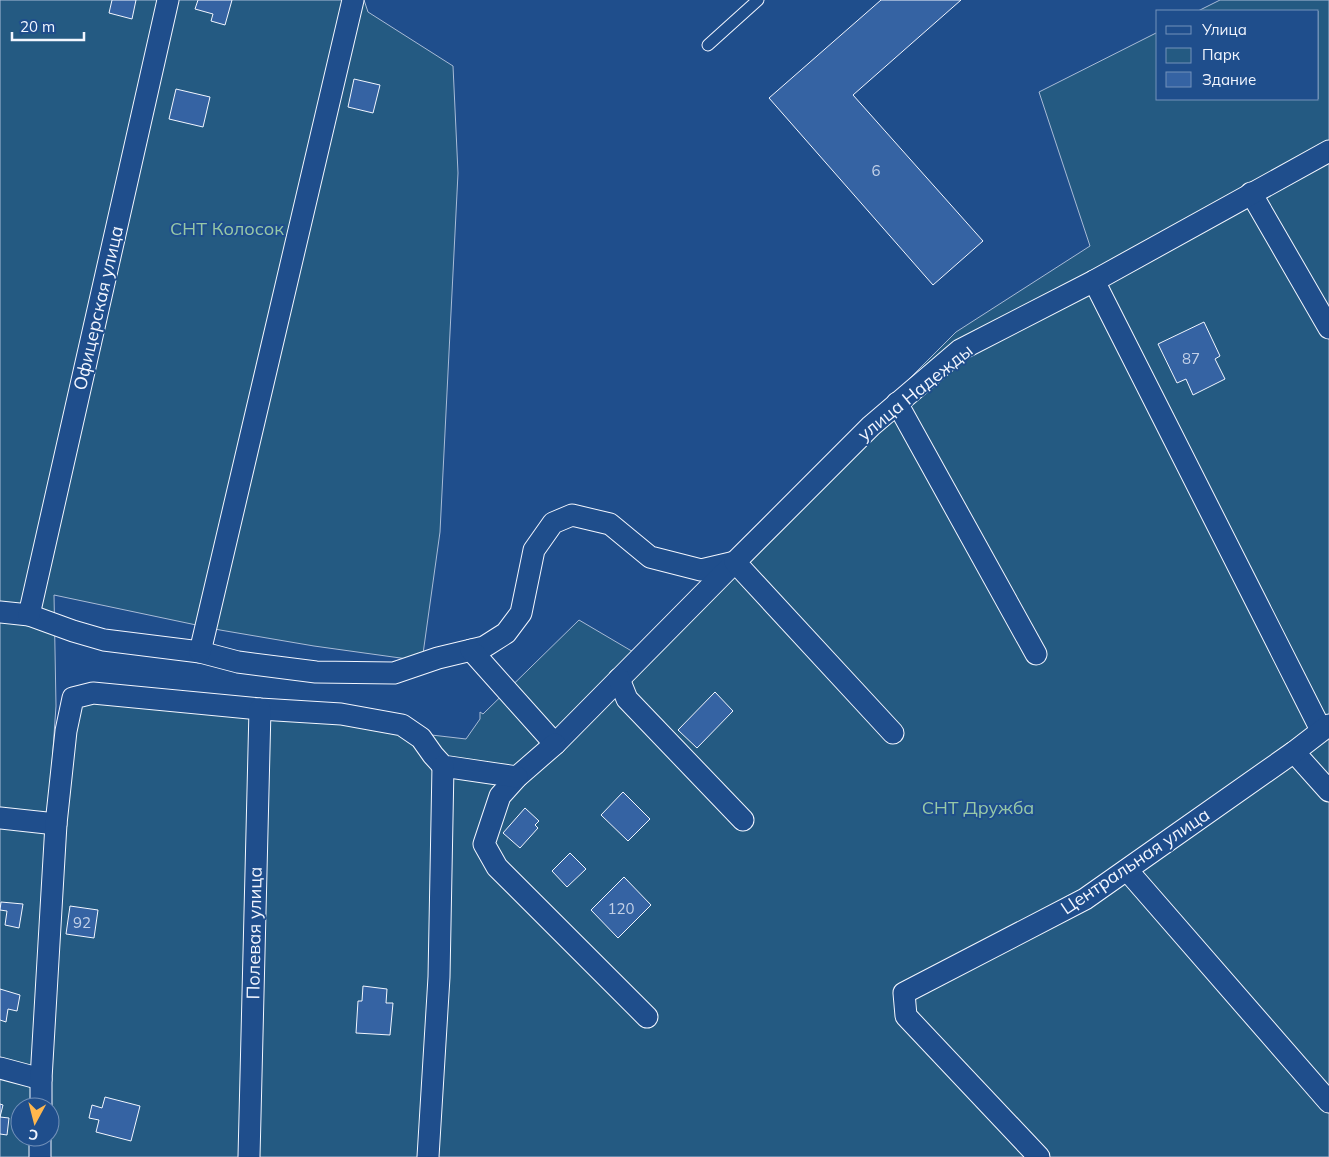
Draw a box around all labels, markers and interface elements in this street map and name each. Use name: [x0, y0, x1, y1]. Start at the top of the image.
scale bar: [12, 10, 85, 42]
legend: [1156, 10, 1319, 100]
text: 20 m: [20, 17, 55, 36]
text: Улица: [1201, 20, 1247, 39]
text: Парк: [1202, 45, 1241, 64]
text: Здание: [1202, 70, 1256, 89]
house number: 6: [871, 161, 881, 180]
park label: СНТ Колосок: [170, 217, 284, 240]
street label: Офицерская улица: [68, 224, 128, 392]
street label: улица Надежды: [853, 338, 977, 446]
house number: 87: [1182, 349, 1200, 368]
park label: СНТ Дружба: [922, 796, 1034, 819]
street label: Центральная улица: [1056, 803, 1214, 919]
street label: Полевая улица: [241, 866, 267, 1000]
house number: 120: [607, 899, 635, 918]
house number: 92: [73, 913, 91, 932]
north arrow: [10, 1097, 60, 1147]
text: С: [28, 1125, 39, 1144]

